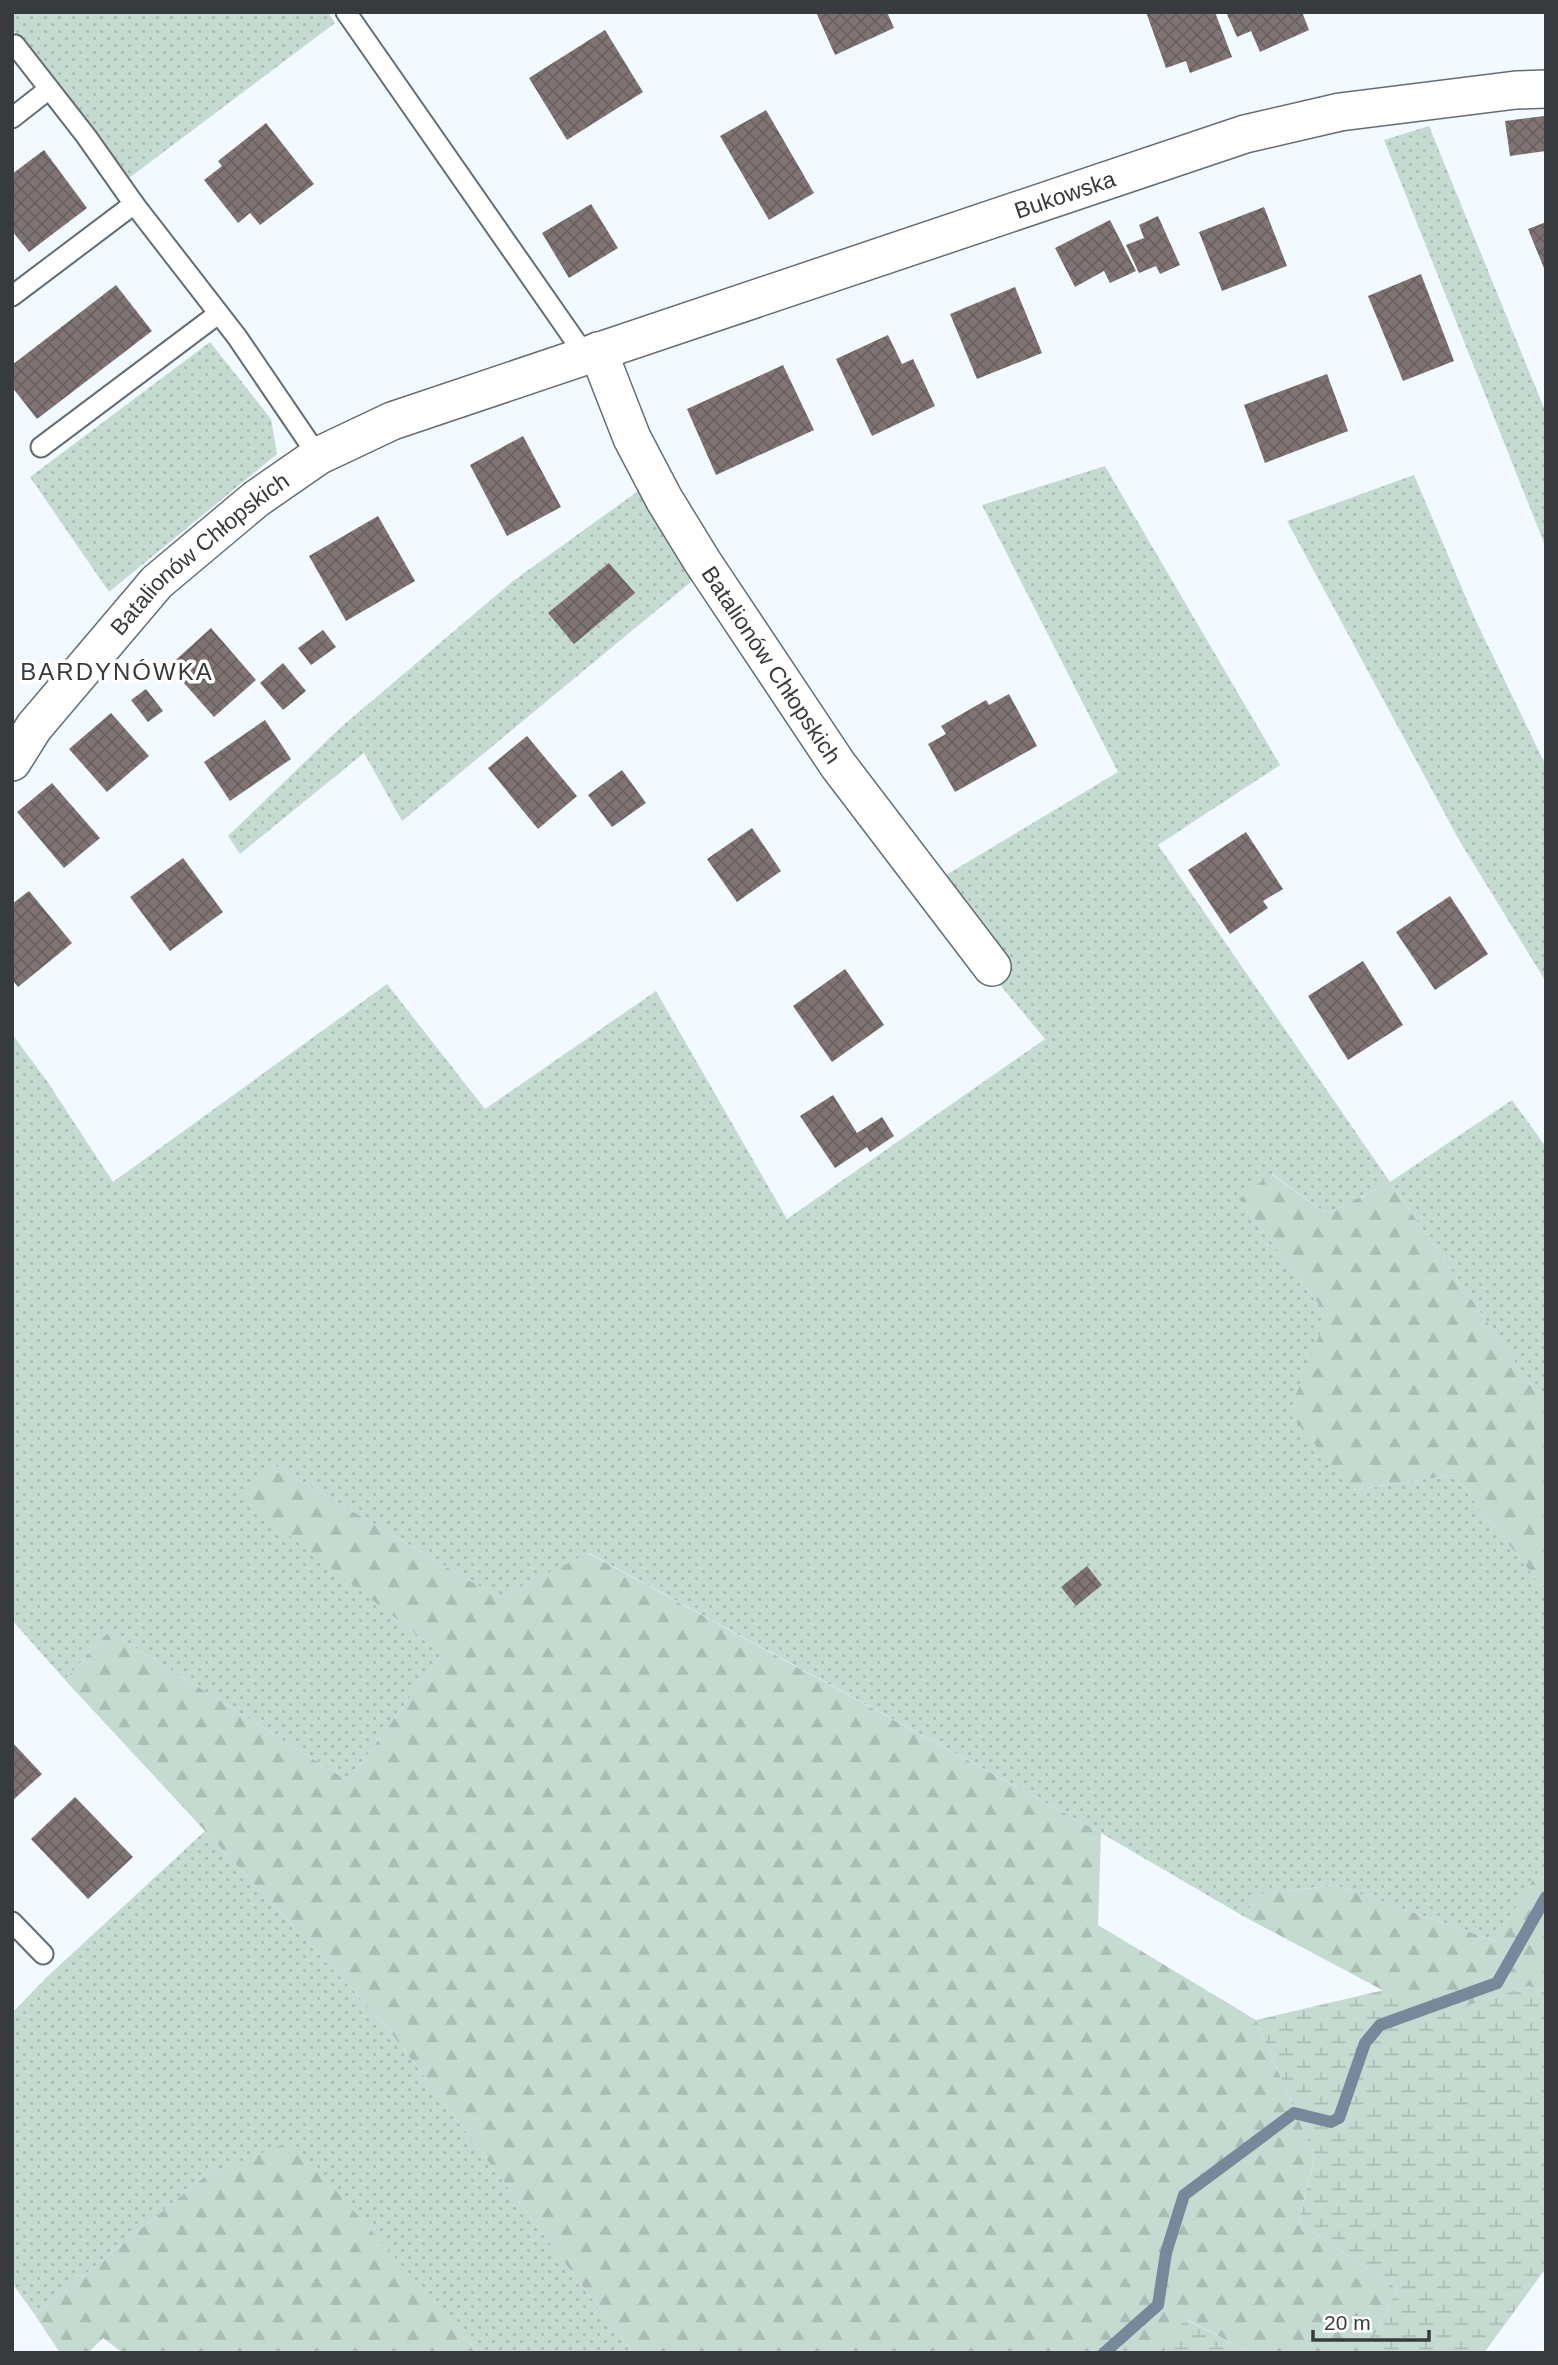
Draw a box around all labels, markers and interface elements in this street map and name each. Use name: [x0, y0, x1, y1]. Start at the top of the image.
street label: Bukowska: [1011, 165, 1119, 224]
street label: Batalionów Chłopskich: [105, 467, 294, 640]
street label: Batalionów Chłopskich: [696, 561, 846, 769]
district label: BARDYNÓWKA: [20, 658, 214, 685]
scale bar: [1313, 2298, 1428, 2342]
text: 20 m: [1324, 2311, 1371, 2334]

